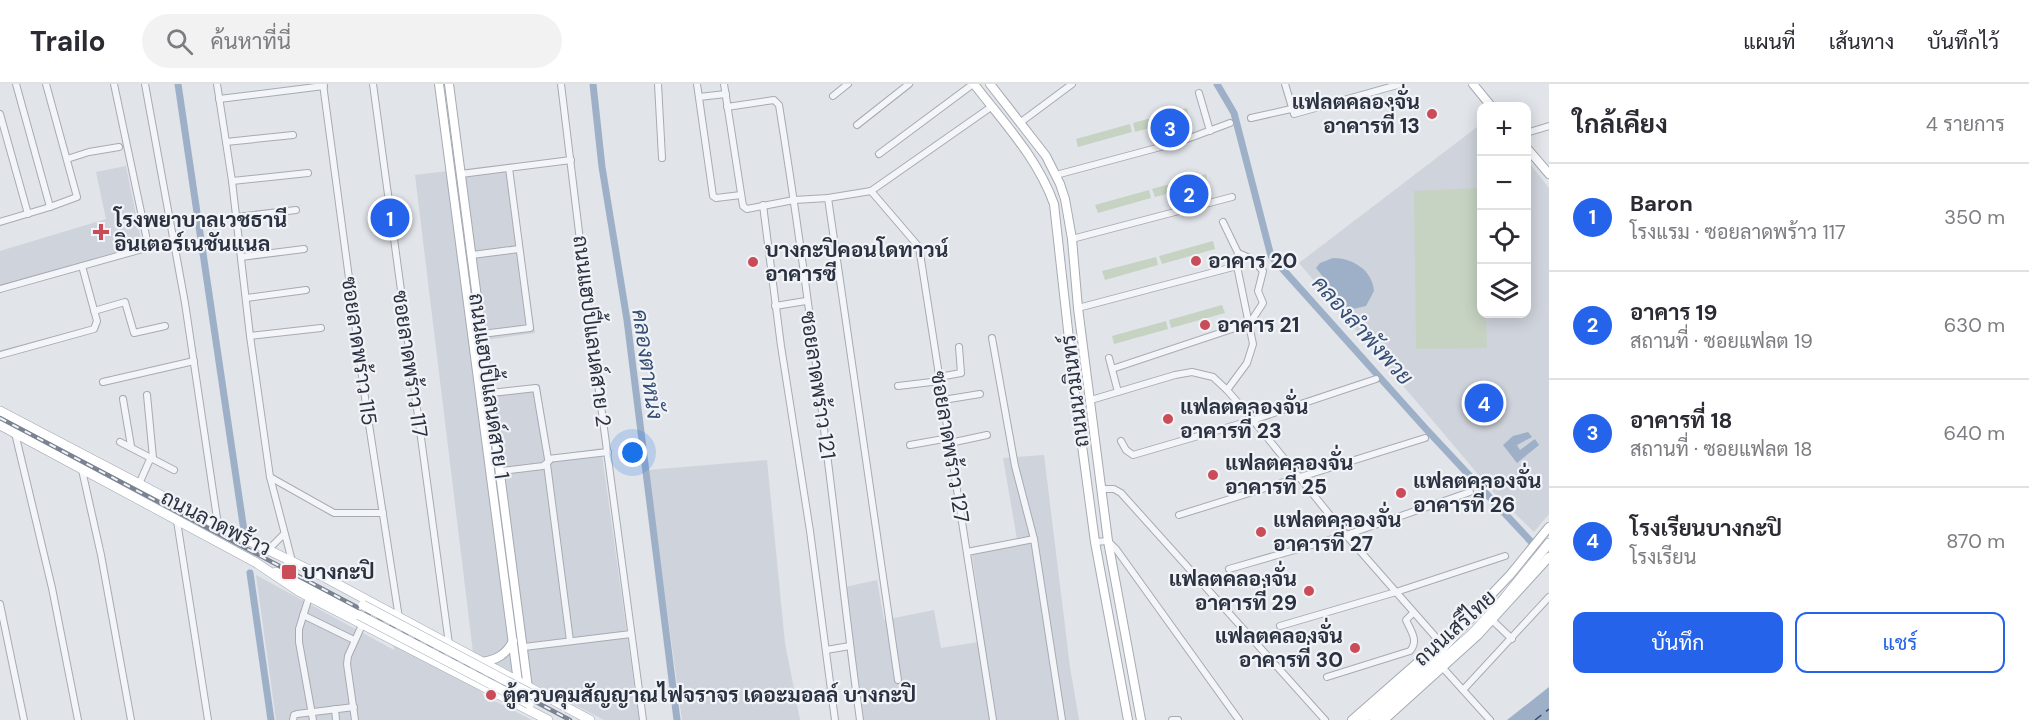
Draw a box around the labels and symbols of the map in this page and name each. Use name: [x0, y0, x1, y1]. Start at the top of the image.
place label: แฟลตคลองจั่น อาคารที่ 13: [1292, 83, 1420, 140]
pin: 3: [1150, 106, 1190, 150]
marker: แฟลตคลองจั่น อาคารที่ 13: [1425, 107, 1439, 121]
pin: 2: [1170, 172, 1208, 216]
pin: 1: [370, 196, 410, 240]
place label: โรงพยาบาลเวชธานี อินเตอร์เนชันแนล: [112, 206, 287, 258]
marker: โรงพยาบาลเวชธานี อินเตอร์เนชันแนล: [92, 223, 110, 241]
street label: ถนนแฮปปี้แลนด์สาย 2: [566, 233, 624, 428]
place label: บางกะปิคอนโดทาวน์ อาคารซี: [765, 236, 949, 288]
place label: อาคาร 20: [1208, 247, 1297, 275]
marker: อาคาร 20: [1189, 254, 1203, 268]
marker: บางกะปิคอนโดทาวน์ อาคารซี: [746, 255, 760, 269]
water label: คลองลำพังพวย: [1306, 269, 1420, 392]
street label: ซอยลาดพร้าว 115: [335, 275, 383, 427]
street label: ซอยลาดพร้าว 117: [386, 289, 434, 439]
street label: ถนนแฮปปี้แลนด์สาย 1: [462, 291, 522, 481]
water label: คลองตาหนัง: [625, 307, 670, 421]
street label: ซอยลาดพร้าว 121: [794, 309, 842, 461]
place label: อาคาร 21: [1217, 311, 1299, 339]
marker: อาคาร 21: [1198, 318, 1212, 332]
street label: ถนนนวมินทร์: [1054, 333, 1096, 449]
street label: ซอยลาดพร้าว 127: [924, 369, 976, 525]
pin: 4: [1464, 380, 1504, 426]
place label: แฟลตคลองจั่น อาคารที่ 23: [1180, 388, 1308, 445]
marker: แฟลตคลองจั่น อาคารที่ 23: [1161, 412, 1175, 426]
your location: [618, 438, 647, 467]
place label: แฟลตคลองจั่น อาคารที่ 25: [1225, 444, 1353, 501]
place label: แฟลตคลองจั่น อาคารที่ 26: [1413, 462, 1541, 519]
marker: แฟลตคลองจั่น อาคารที่ 25: [1206, 468, 1220, 482]
street label: ถนนลาดพร้าว: [156, 483, 276, 563]
marker: แฟลตคลองจั่น อาคารที่ 26: [1394, 486, 1408, 500]
place label: แฟลตคลองจั่น อาคารที่ 27: [1273, 501, 1401, 558]
marker: แฟลตคลองจั่น อาคารที่ 27: [1254, 525, 1268, 539]
place label: บางกะปิ: [302, 558, 375, 586]
place label: แฟลตคลองจั่น อาคารที่ 29: [1169, 560, 1297, 617]
marker: บางกะปิ: [280, 563, 298, 581]
marker: แฟลตคลองจั่น อาคารที่ 29: [1302, 584, 1316, 598]
street label: ถนนเสรีไทย: [1408, 584, 1502, 672]
place label: แฟลตคลองจั่น อาคารที่ 30: [1215, 617, 1343, 674]
marker: แฟลตคลองจั่น อาคารที่ 30: [1348, 641, 1362, 655]
place label: ตู้ควบคุมสัญญาณไฟจราจร เดอะมอลล์ บางกะปิ: [503, 681, 916, 710]
marker: ตู้ควบคุมสัญญาณไฟจราจร เดอะมอลล์ บางกะปิ: [484, 688, 498, 702]

